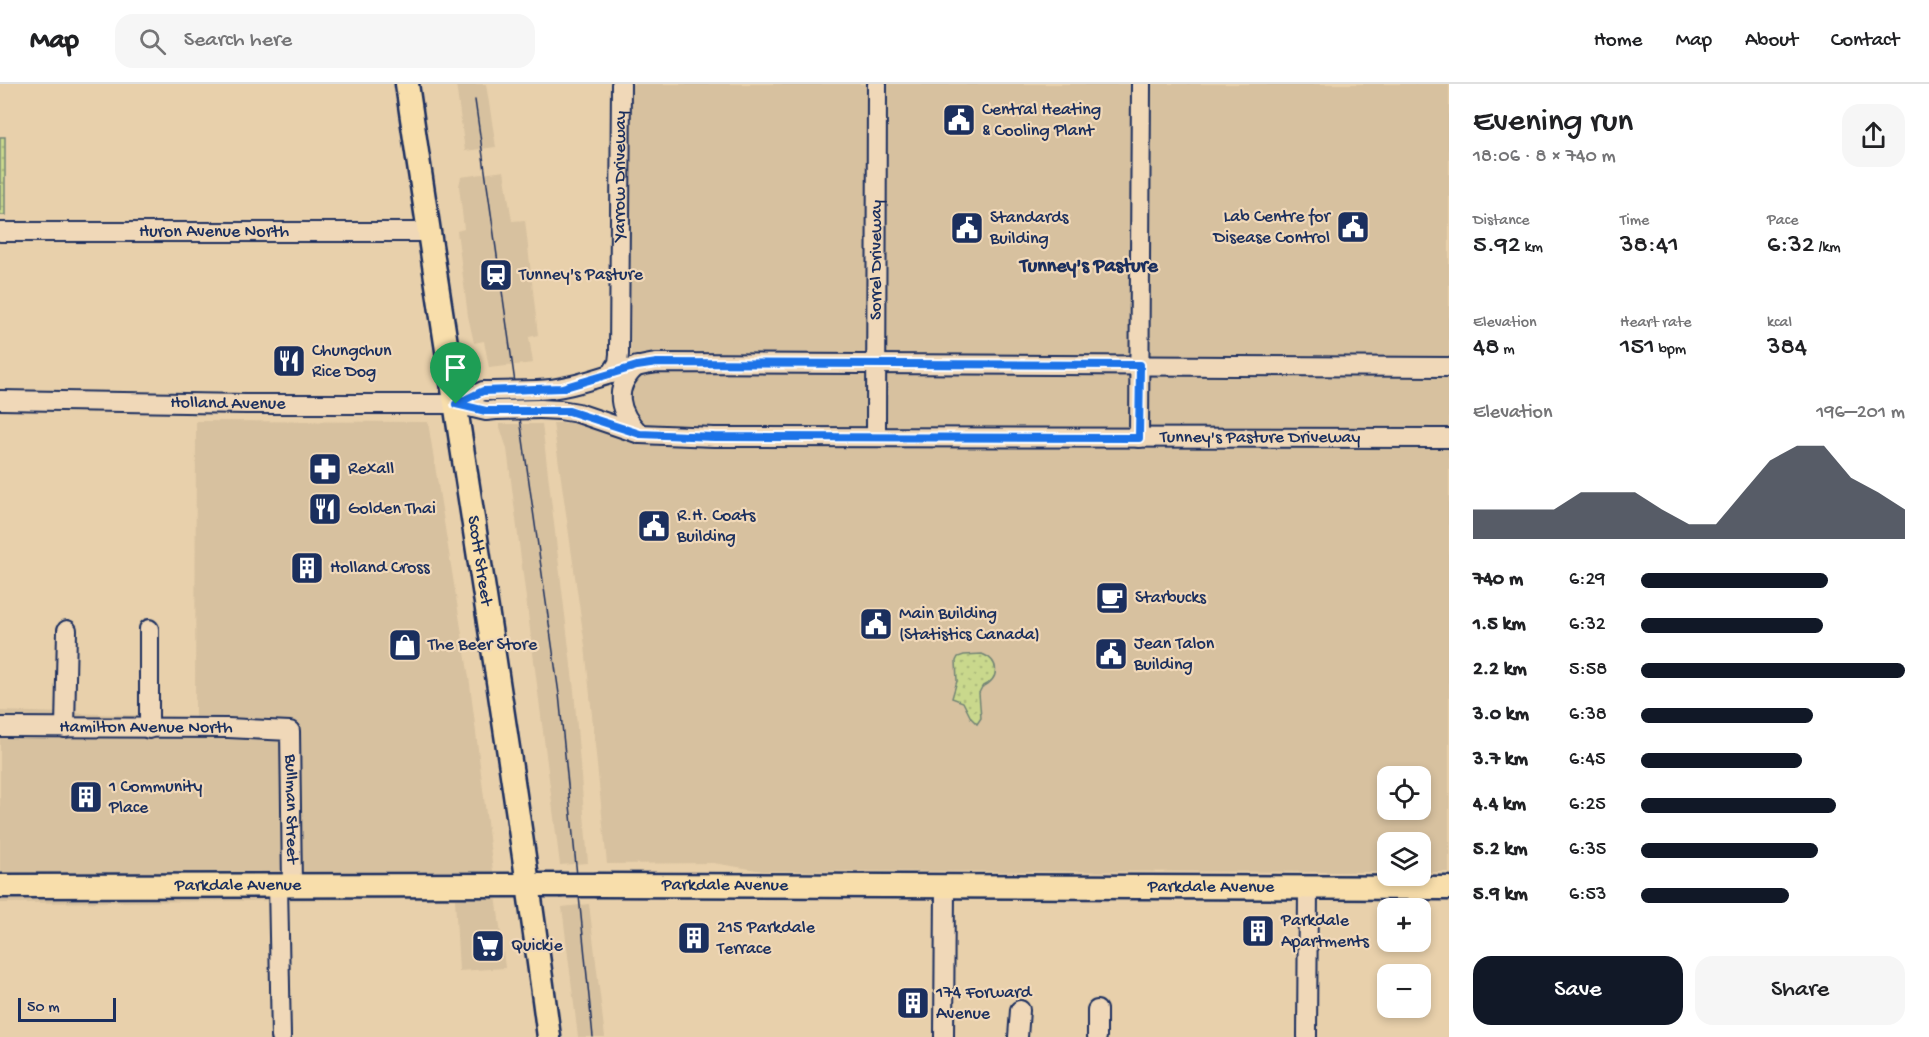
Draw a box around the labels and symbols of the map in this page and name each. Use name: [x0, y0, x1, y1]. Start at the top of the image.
place label: Central Heating & Cooling Plant: [982, 100, 1101, 142]
public building icon: Central Heating & Cooling Plant: [941, 102, 977, 138]
street label: Yarrow Driveway: [609, 111, 631, 244]
street label: Sorrel Driveway: [866, 200, 887, 320]
place label: Lab Centre for Disease Control: [1213, 207, 1332, 249]
place label: Standards Building: [989, 208, 1070, 250]
public building icon: Lab Centre for Disease Control: [1335, 209, 1371, 245]
public building icon: Standards Building: [949, 210, 985, 246]
street label: Huron Avenue North: [139, 222, 289, 243]
district label: Tunney's Pasture: [1018, 256, 1159, 279]
station icon: Tunney's Pasture: [478, 257, 514, 293]
place label: Tunney's Pasture: [518, 265, 644, 286]
place label: Chungchun Rice Dog: [312, 341, 392, 383]
pin: [430, 342, 481, 404]
restaurant icon: Chungchun Rice Dog: [271, 343, 307, 379]
street label: Holland Avenue: [170, 392, 286, 415]
street label: Tunney's Pasture Driveway: [1159, 427, 1361, 448]
pharmacy icon: Rexall: [307, 451, 343, 487]
place label: Rexall: [348, 459, 394, 480]
restaurant icon: Golden Thai: [307, 491, 343, 527]
place label: Golden Thai: [348, 499, 436, 520]
place label: R.H. Coats Building: [676, 506, 757, 548]
public building icon: R.H. Coats Building: [636, 508, 672, 544]
street label: Scott Street: [462, 514, 497, 609]
building icon: Holland Cross: [289, 550, 325, 586]
place label: Holland Cross: [330, 558, 431, 579]
cafe icon: Starbucks: [1094, 580, 1130, 616]
place label: Starbucks: [1135, 588, 1207, 609]
place label: Main Building (Statistics Canada): [899, 604, 1040, 646]
public building icon: Main Building (Statistics Canada): [858, 606, 894, 642]
shop icon: The Beer Store: [387, 627, 423, 663]
place label: Jean Talon Building: [1133, 634, 1215, 676]
place label: The Beer Store: [427, 635, 538, 656]
public building icon: Jean Talon Building: [1093, 636, 1129, 672]
street label: Hamilton Avenue North: [59, 717, 233, 739]
street label: Bullman Street: [280, 753, 302, 865]
place label: 1 Community Place: [108, 777, 202, 819]
building icon: 1 Community Place: [68, 779, 104, 815]
street label: Parkdale Avenue: [174, 875, 302, 896]
street label: Parkdale Avenue: [661, 875, 789, 896]
street label: Parkdale Avenue: [1147, 876, 1275, 898]
place label: Parkdale Apartments: [1280, 911, 1370, 953]
building icon: Parkdale Apartments: [1240, 913, 1276, 949]
place label: 215 Parkdale Terrace: [716, 918, 816, 960]
building icon: 215 Parkdale Terrace: [676, 920, 712, 956]
supermarket icon: Quickie: [470, 928, 506, 964]
place label: Quickie: [511, 936, 563, 957]
place label: 174 Forward Avenue: [935, 983, 1033, 1025]
building icon: 174 Forward Avenue: [895, 985, 931, 1021]
scale bar: [18, 995, 116, 1022]

